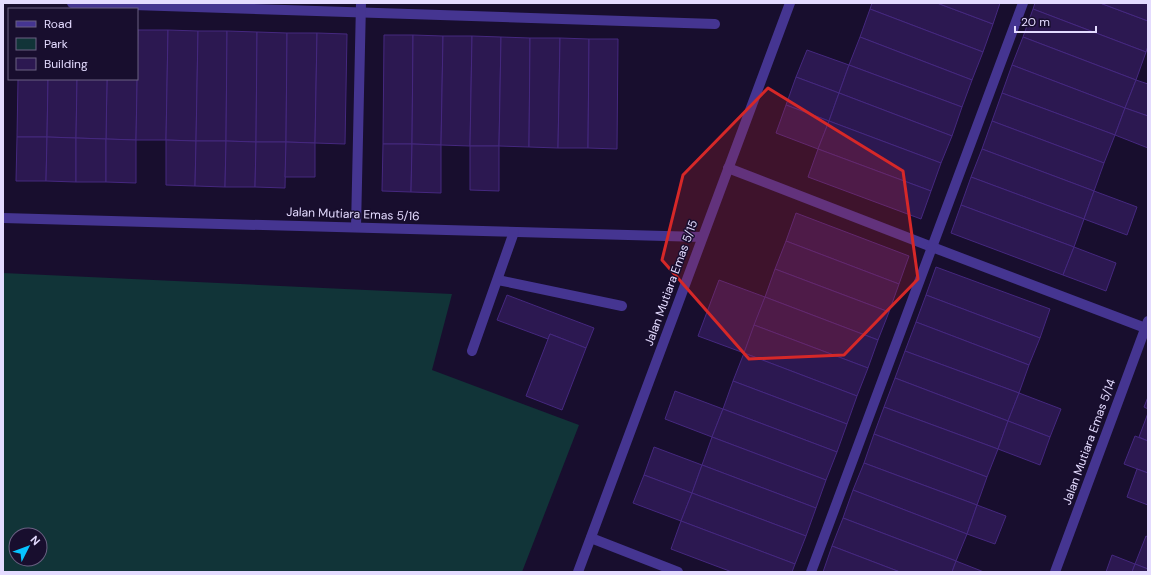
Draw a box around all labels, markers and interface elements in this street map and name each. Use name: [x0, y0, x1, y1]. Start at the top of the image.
legend: [8, 8, 138, 80]
scale bar: [1015, 8, 1096, 34]
text: 20 m: [1021, 14, 1050, 30]
text: Road: [44, 16, 72, 32]
text: Park: [44, 36, 68, 52]
text: Building: [44, 56, 88, 72]
street label: Jalan Mutiara Emas 5/16: [286, 204, 420, 224]
street label: Jalan Mutiara Emas 5/15: [641, 218, 701, 348]
street label: Jalan Mutiara Emas 5/14: [1059, 377, 1119, 507]
north arrow: [8, 527, 48, 567]
text: N: [28, 533, 43, 548]

